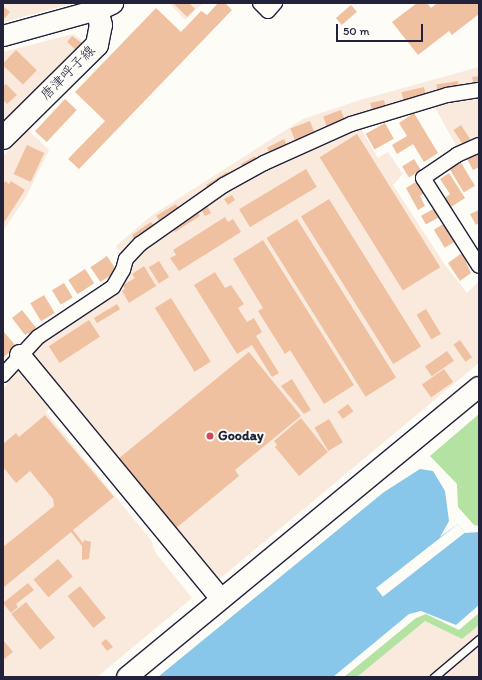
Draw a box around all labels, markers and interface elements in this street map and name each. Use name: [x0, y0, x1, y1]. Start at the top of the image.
scale bar: [338, 16, 425, 42]
text: 50 m: [343, 24, 369, 38]
street label: 唐津呼子線: [37, 42, 99, 104]
place label: Gooday: [218, 428, 263, 444]
marker: Gooday: [205, 431, 215, 441]

